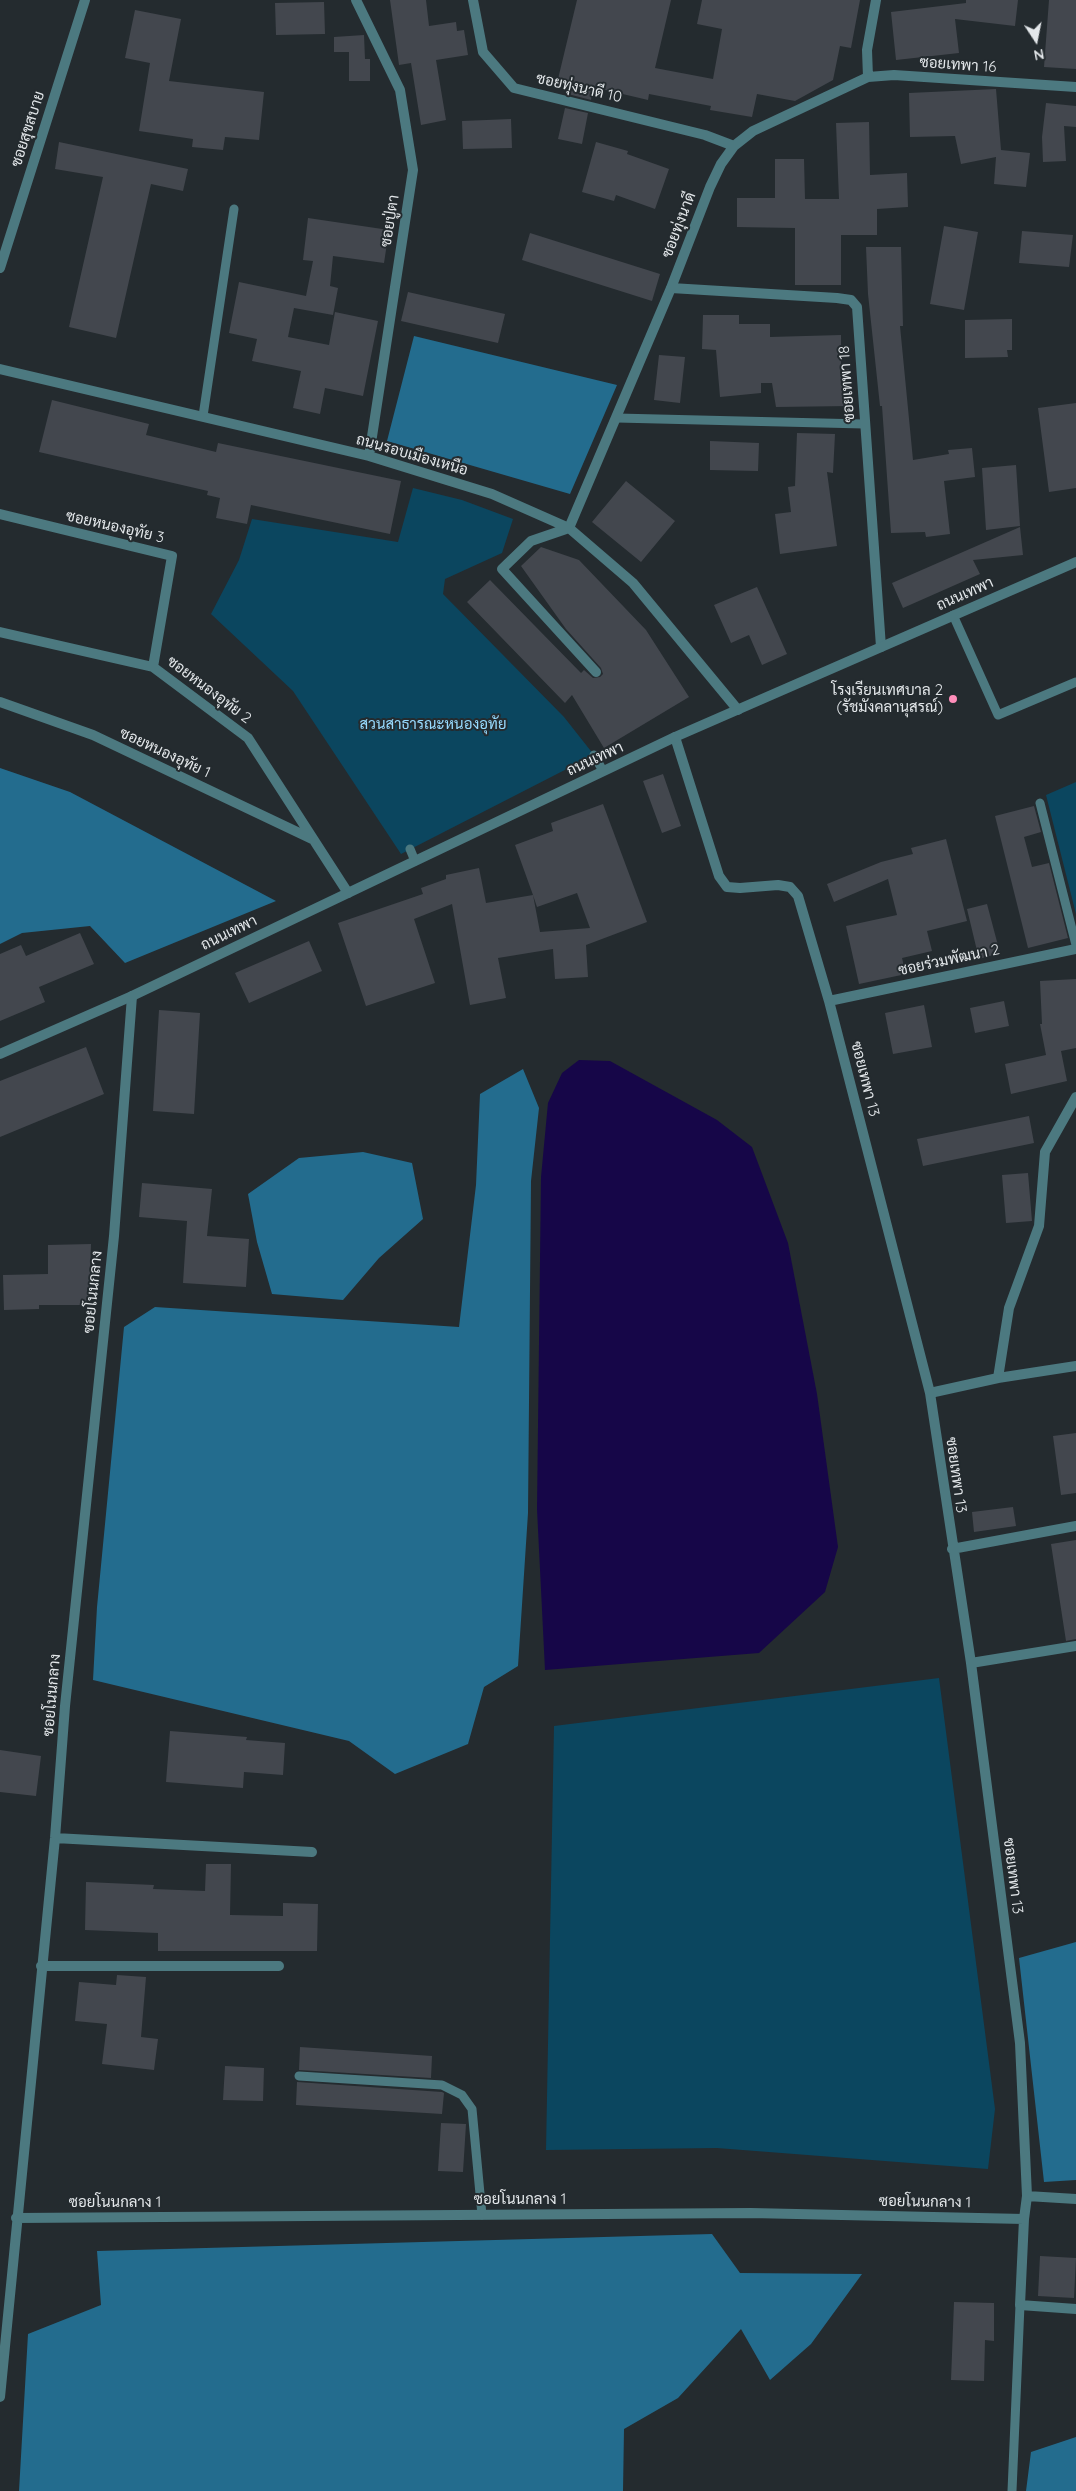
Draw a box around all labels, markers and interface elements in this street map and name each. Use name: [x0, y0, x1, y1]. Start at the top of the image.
north arrow: [1011, 15, 1061, 65]
text: N: [1032, 45, 1046, 65]
street label: ซอยเทพา 16: [919, 53, 997, 77]
street label: ซอยทุ่งนาดี 10: [534, 69, 624, 107]
street label: ซอยสุขสบาย: [7, 89, 49, 169]
street label: ซอยทุ่งนาดี: [658, 190, 700, 260]
street label: ซอยปู่ตา: [377, 194, 403, 248]
street label: ซอยเทพา 18: [835, 345, 859, 423]
street label: ถนนรอบเมืองเหนือ: [354, 430, 470, 480]
street label: ซอยหนองอุทัย 3: [64, 507, 166, 547]
street label: ถนนเทพา: [934, 573, 996, 615]
street label: ซอยหนองอุทัย 2: [163, 652, 255, 728]
place label: โรงเรียนเทศบาล 2 (รัชมังคลานุสรณ์): [832, 681, 943, 716]
marker: โรงเรียนเทศบาล 2 (รัชมังคลานุสรณ์): [947, 693, 959, 705]
park label: สวนสาธารณะหนองอุทัย: [360, 715, 506, 733]
street label: ซอยหนองอุทัย 1: [117, 724, 213, 782]
street label: ถนนเทพา: [564, 738, 626, 780]
street label: ถนนเทพา: [198, 912, 260, 954]
street label: ซอยร่วมพัฒนา 2: [897, 940, 1001, 980]
street label: ซอยเทพา 13: [847, 1040, 883, 1118]
street label: ซอยโนนกลาง: [80, 1250, 106, 1334]
street label: ซอยเทพา 13: [942, 1436, 970, 1514]
street label: ซอยโนนกลาง: [39, 1653, 65, 1737]
street label: ซอยเทพา 13: [999, 1837, 1027, 1915]
street label: ซอยโนนกลาง 1: [474, 2190, 566, 2208]
street label: ซอยโนนกลาง 1: [879, 2192, 971, 2212]
street label: ซอยโนนกลาง 1: [69, 2193, 161, 2211]

